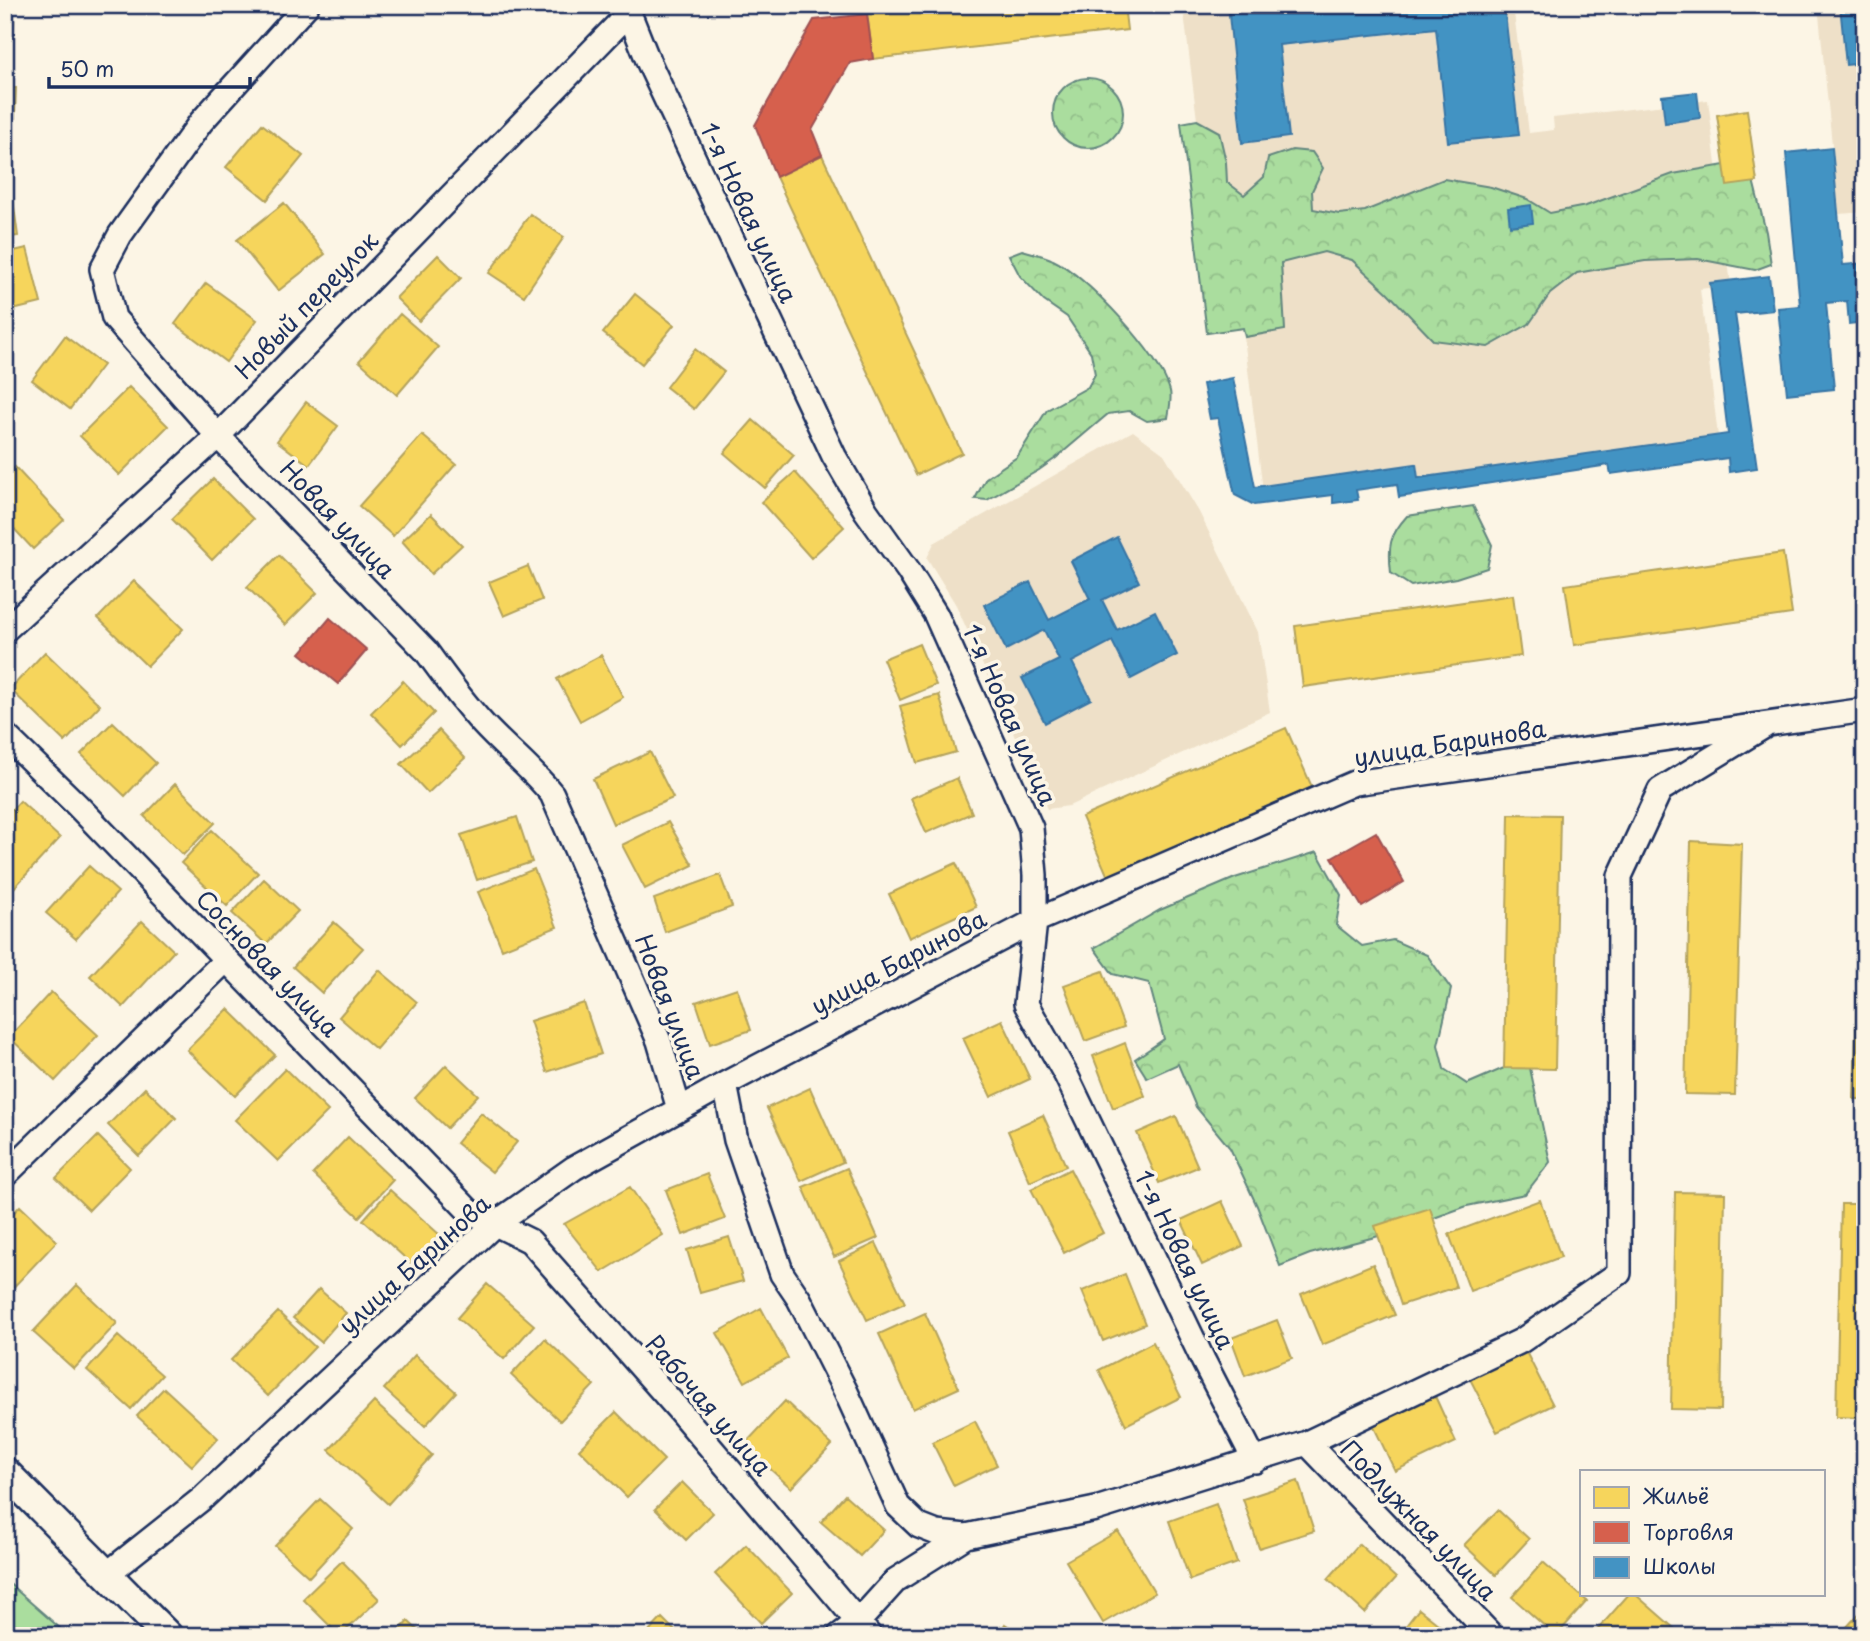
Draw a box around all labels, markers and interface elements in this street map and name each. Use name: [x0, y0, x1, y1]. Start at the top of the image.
scale bar: [49, 46, 250, 90]
text: 50 m: [60, 52, 114, 84]
street label: 1-я Новая улица: [692, 116, 807, 308]
street label: Новый переулок: [226, 222, 386, 387]
street label: Новая улица: [272, 451, 404, 586]
street label: 1-я Новая улица: [955, 618, 1067, 811]
street label: улица Баринова: [1351, 709, 1548, 775]
street label: Сосновая улица: [189, 881, 348, 1044]
street label: улица Баринова: [804, 900, 992, 1023]
street label: Новая улица: [627, 929, 715, 1084]
street label: 1-я Новая улица: [1127, 1163, 1245, 1355]
street label: улица Баринова: [330, 1185, 498, 1342]
street label: Рабочая улица: [638, 1326, 781, 1483]
street label: Подлужная улица: [1333, 1431, 1506, 1608]
legend: [1580, 1470, 1825, 1596]
text: Жильё: [1642, 1479, 1709, 1511]
text: Торговля: [1643, 1515, 1734, 1547]
text: Школы: [1643, 1549, 1716, 1581]

